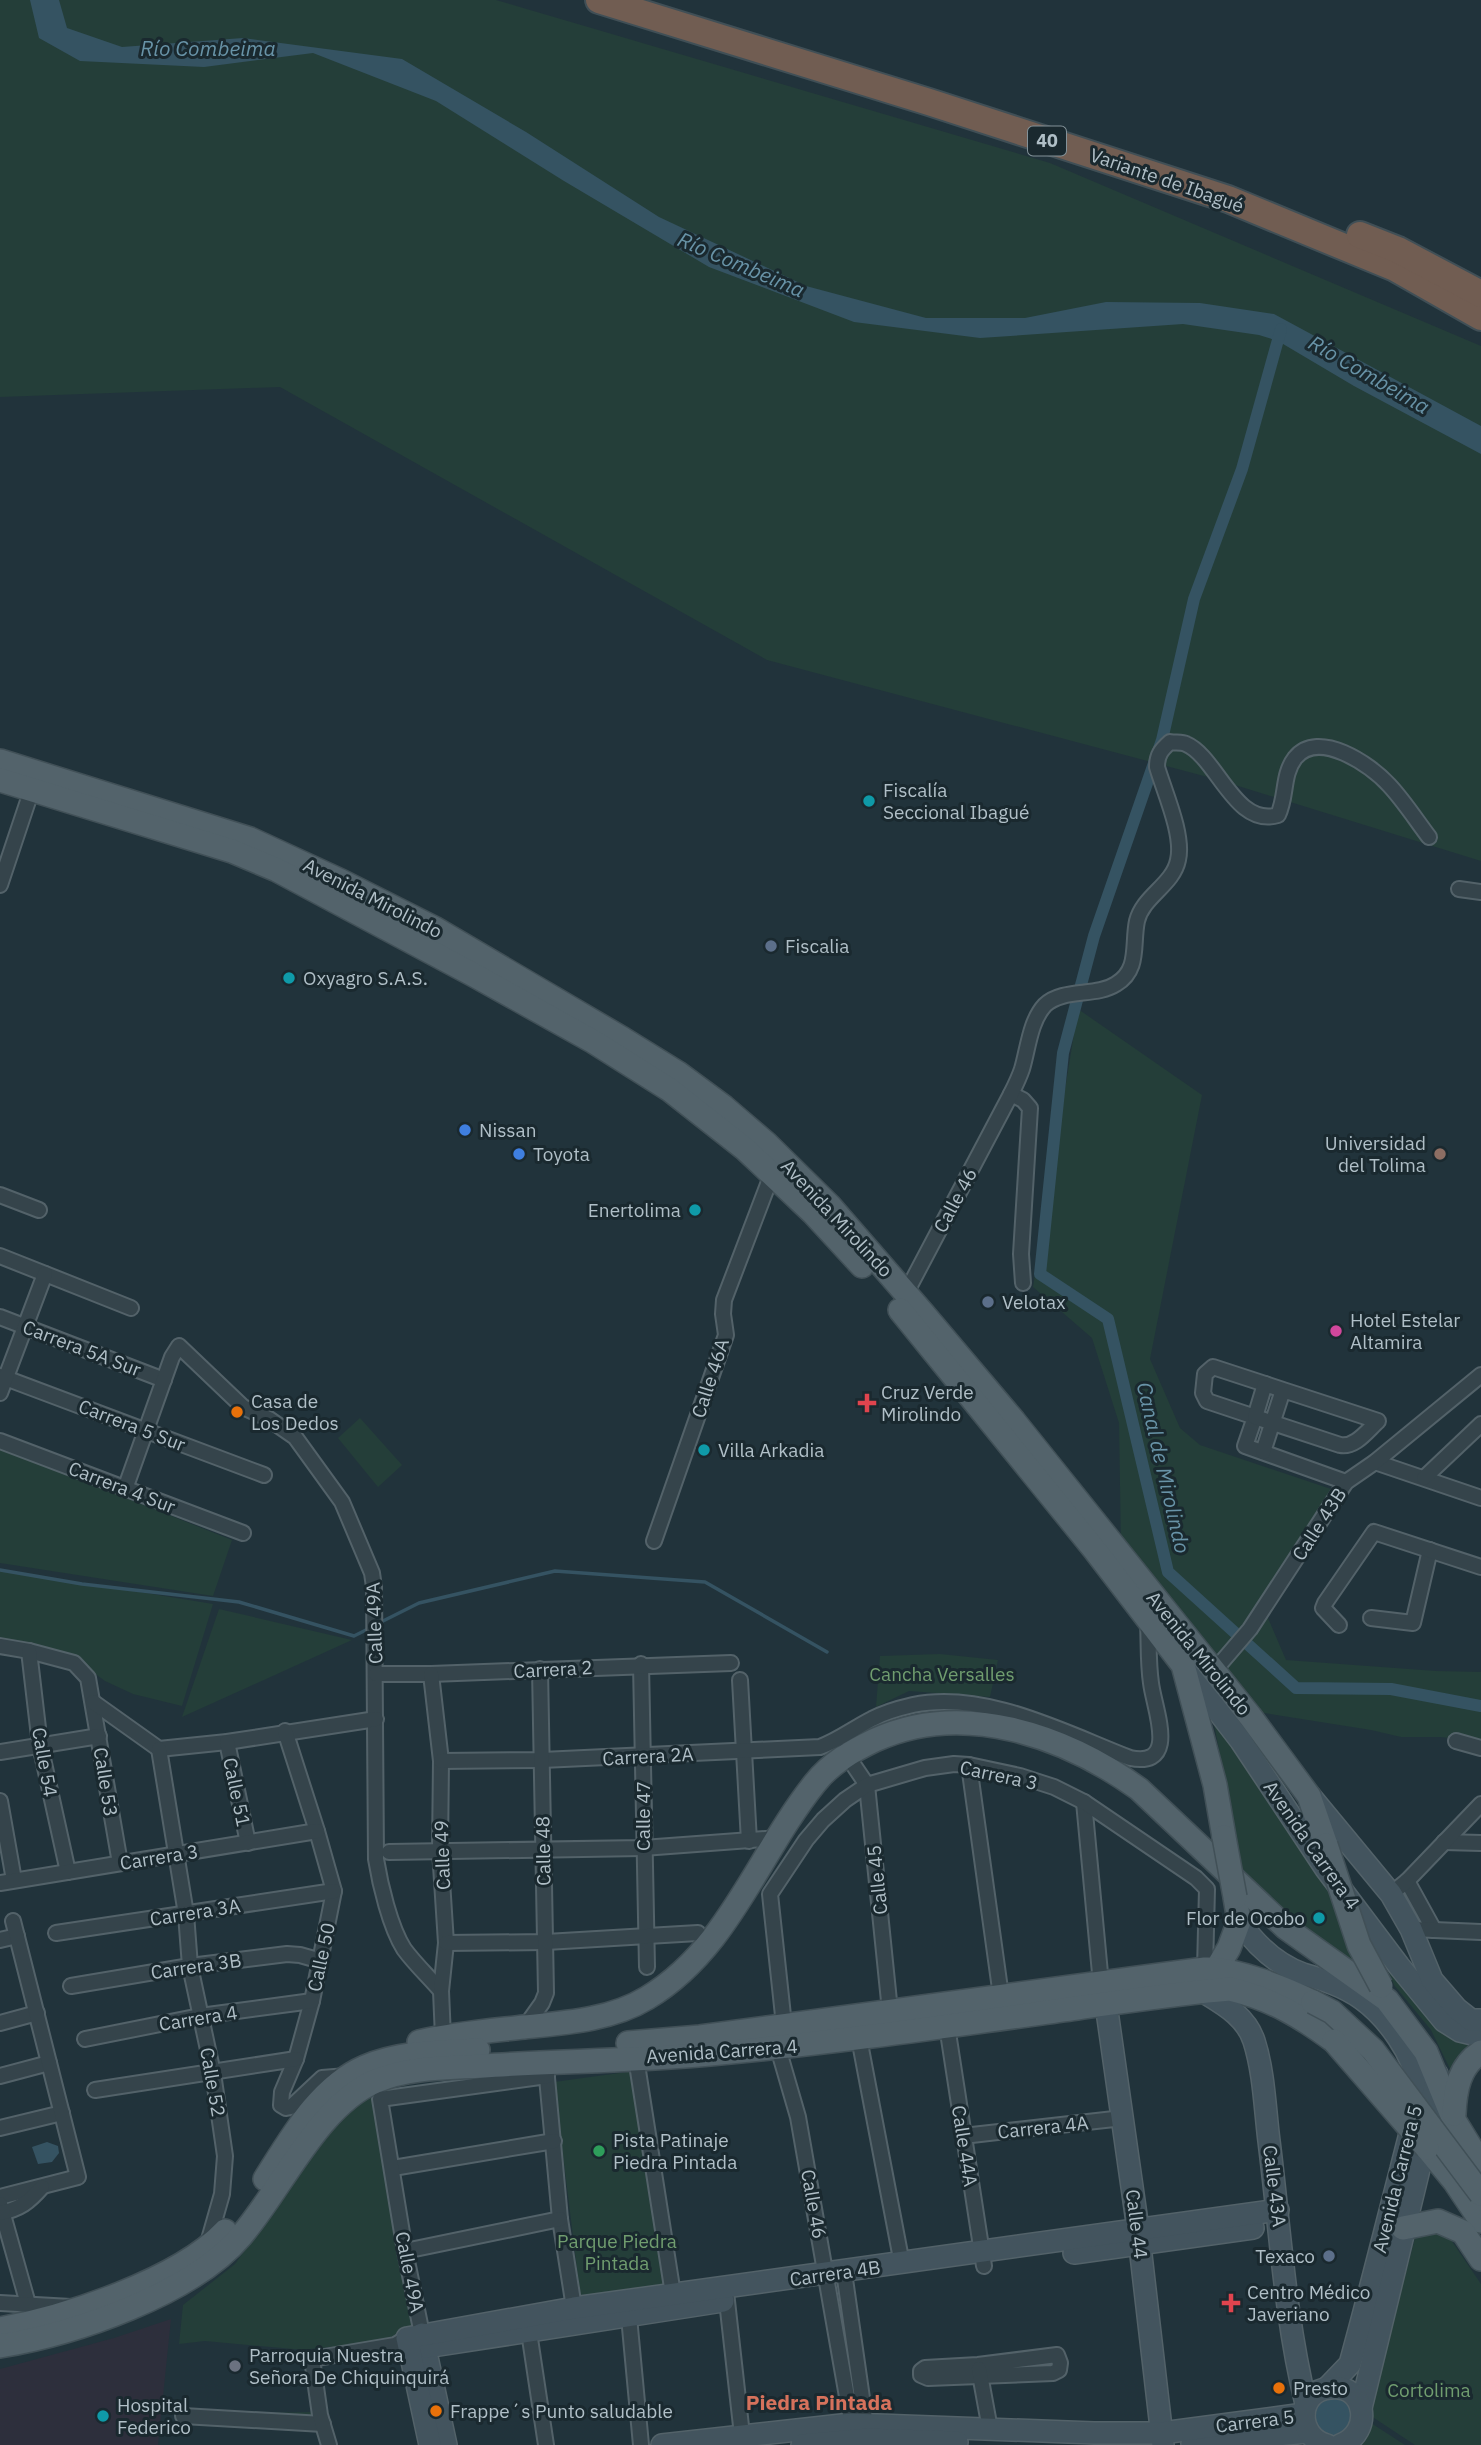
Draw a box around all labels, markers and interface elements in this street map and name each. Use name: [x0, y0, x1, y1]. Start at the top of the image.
water label: Río Combeima: [140, 34, 276, 62]
road number: 40: [1028, 126, 1066, 156]
street label: Variante de Ibagué: [1087, 142, 1247, 218]
water label: Río Combeima: [674, 225, 809, 303]
water label: Río Combeima: [1304, 328, 1435, 420]
place label: Fiscalía Seccional Ibagué: [883, 778, 1029, 824]
marker: Fiscalía Seccional Ibagué: [861, 793, 877, 809]
street label: Avenida Mirolindo: [300, 853, 446, 943]
place label: Fiscalia: [785, 934, 849, 958]
marker: Fiscalia: [763, 938, 779, 954]
place label: Oxyagro S.A.S.: [303, 966, 428, 990]
marker: Oxyagro S.A.S.: [281, 970, 297, 986]
place label: Nissan: [479, 1118, 537, 1142]
marker: Nissan: [457, 1122, 473, 1138]
place label: Universidad del Tolima: [1325, 1131, 1426, 1177]
place label: Toyota: [533, 1142, 590, 1166]
marker: Toyota: [511, 1146, 527, 1162]
marker: Universidad del Tolima: [1432, 1146, 1448, 1162]
street label: Avenida Mirolindo: [776, 1154, 898, 1282]
street label: Calle 46: [928, 1164, 982, 1236]
place label: Enertolima: [588, 1198, 681, 1222]
marker: Enertolima: [687, 1202, 703, 1218]
place label: Velotax: [1002, 1290, 1066, 1314]
marker: Velotax: [980, 1294, 996, 1310]
place label: Hotel Estelar Altamira: [1350, 1308, 1460, 1354]
street label: Carrera 5A Sur: [20, 1314, 144, 1382]
marker: Hotel Estelar Altamira: [1328, 1323, 1344, 1339]
street label: Calle 46A: [686, 1335, 734, 1421]
water label: Canal de Mirolindo: [1131, 1379, 1197, 1556]
place label: Cruz Verde Mirolindo: [881, 1380, 974, 1426]
place label: Casa de Los Dedos: [251, 1389, 339, 1435]
street label: Carrera 5 Sur: [75, 1394, 189, 1456]
marker: Cruz Verde Mirolindo: [859, 1395, 875, 1411]
marker: Casa de Los Dedos: [229, 1404, 245, 1420]
place label: Villa Arkadia: [718, 1438, 824, 1462]
marker: Villa Arkadia: [696, 1442, 712, 1458]
street label: Carrera 4 Sur: [65, 1456, 179, 1518]
street label: Calle 43B: [1287, 1483, 1351, 1565]
street label: Calle 49A: [361, 1582, 387, 1664]
street label: Avenida Mirolindo: [1142, 1586, 1256, 1720]
street label: Carrera 2: [513, 1655, 593, 1683]
park label: Cancha Versalles: [869, 1662, 1015, 1686]
street label: Calle 54: [27, 1725, 63, 1799]
street label: Carrera 2A: [602, 1742, 694, 1770]
street label: Calle 53: [89, 1746, 123, 1818]
street label: Calle 51: [218, 1755, 256, 1829]
street label: Carrera 3: [958, 1755, 1040, 1795]
street label: Avenida Carrera 4: [1259, 1776, 1365, 1914]
street label: Calle 47: [631, 1781, 655, 1851]
street label: Calle 48: [530, 1816, 556, 1886]
street label: Calle 49: [429, 1820, 455, 1890]
street label: Carrera 3: [118, 1839, 200, 1875]
street label: Calle 45: [861, 1844, 893, 1916]
street label: Carrera 3A: [148, 1893, 242, 1931]
place label: Flor de Ocobo: [1186, 1906, 1305, 1930]
marker: Flor de Ocobo: [1311, 1910, 1327, 1926]
street label: Calle 50: [302, 1920, 340, 1994]
street label: Carrera 3B: [149, 1948, 243, 1984]
street label: Carrera 4: [157, 2000, 239, 2036]
street label: Avenida Carrera 4: [645, 2034, 799, 2068]
street label: Calle 52: [195, 2045, 231, 2119]
street label: Avenida Carrera 5: [1367, 2102, 1427, 2256]
street label: Calle 44A: [947, 2104, 983, 2188]
street label: Carrera 4A: [996, 2110, 1090, 2144]
place label: Pista Patinaje Piedra Pintada: [613, 2128, 737, 2174]
marker: Pista Patinaje Piedra Pintada: [591, 2143, 607, 2159]
street label: Calle 43A: [1258, 2144, 1292, 2228]
street label: Calle 46: [796, 2167, 832, 2241]
street label: Calle 44: [1121, 2188, 1153, 2260]
street label: Calle 49A: [390, 2229, 430, 2315]
park label: Parque Piedra Pintada: [557, 2229, 677, 2275]
place label: Texaco: [1255, 2244, 1315, 2268]
marker: Texaco: [1321, 2248, 1337, 2264]
street label: Carrera 4B: [788, 2255, 882, 2291]
place label: Centro Médico Javeriano: [1247, 2280, 1370, 2326]
marker: Centro Médico Javeriano: [1221, 2293, 1241, 2313]
place label: Parroquia Nuestra Señora De Chiquinquirá: [249, 2343, 449, 2389]
marker: Parroquia Nuestra Señora De Chiquinquirá: [227, 2358, 243, 2374]
place label: Presto: [1293, 2376, 1348, 2400]
park label: Cortolima: [1387, 2378, 1471, 2402]
marker: Presto: [1271, 2380, 1287, 2396]
district label: Piedra Pintada: [746, 2388, 892, 2416]
place label: Hospital Federico: [117, 2393, 191, 2439]
place label: Frappe´s Punto saludable: [450, 2399, 673, 2423]
marker: Frappe´s Punto saludable: [428, 2403, 444, 2419]
street label: Carrera 5: [1214, 2404, 1296, 2438]
marker: Hospital Federico: [95, 2408, 111, 2424]

